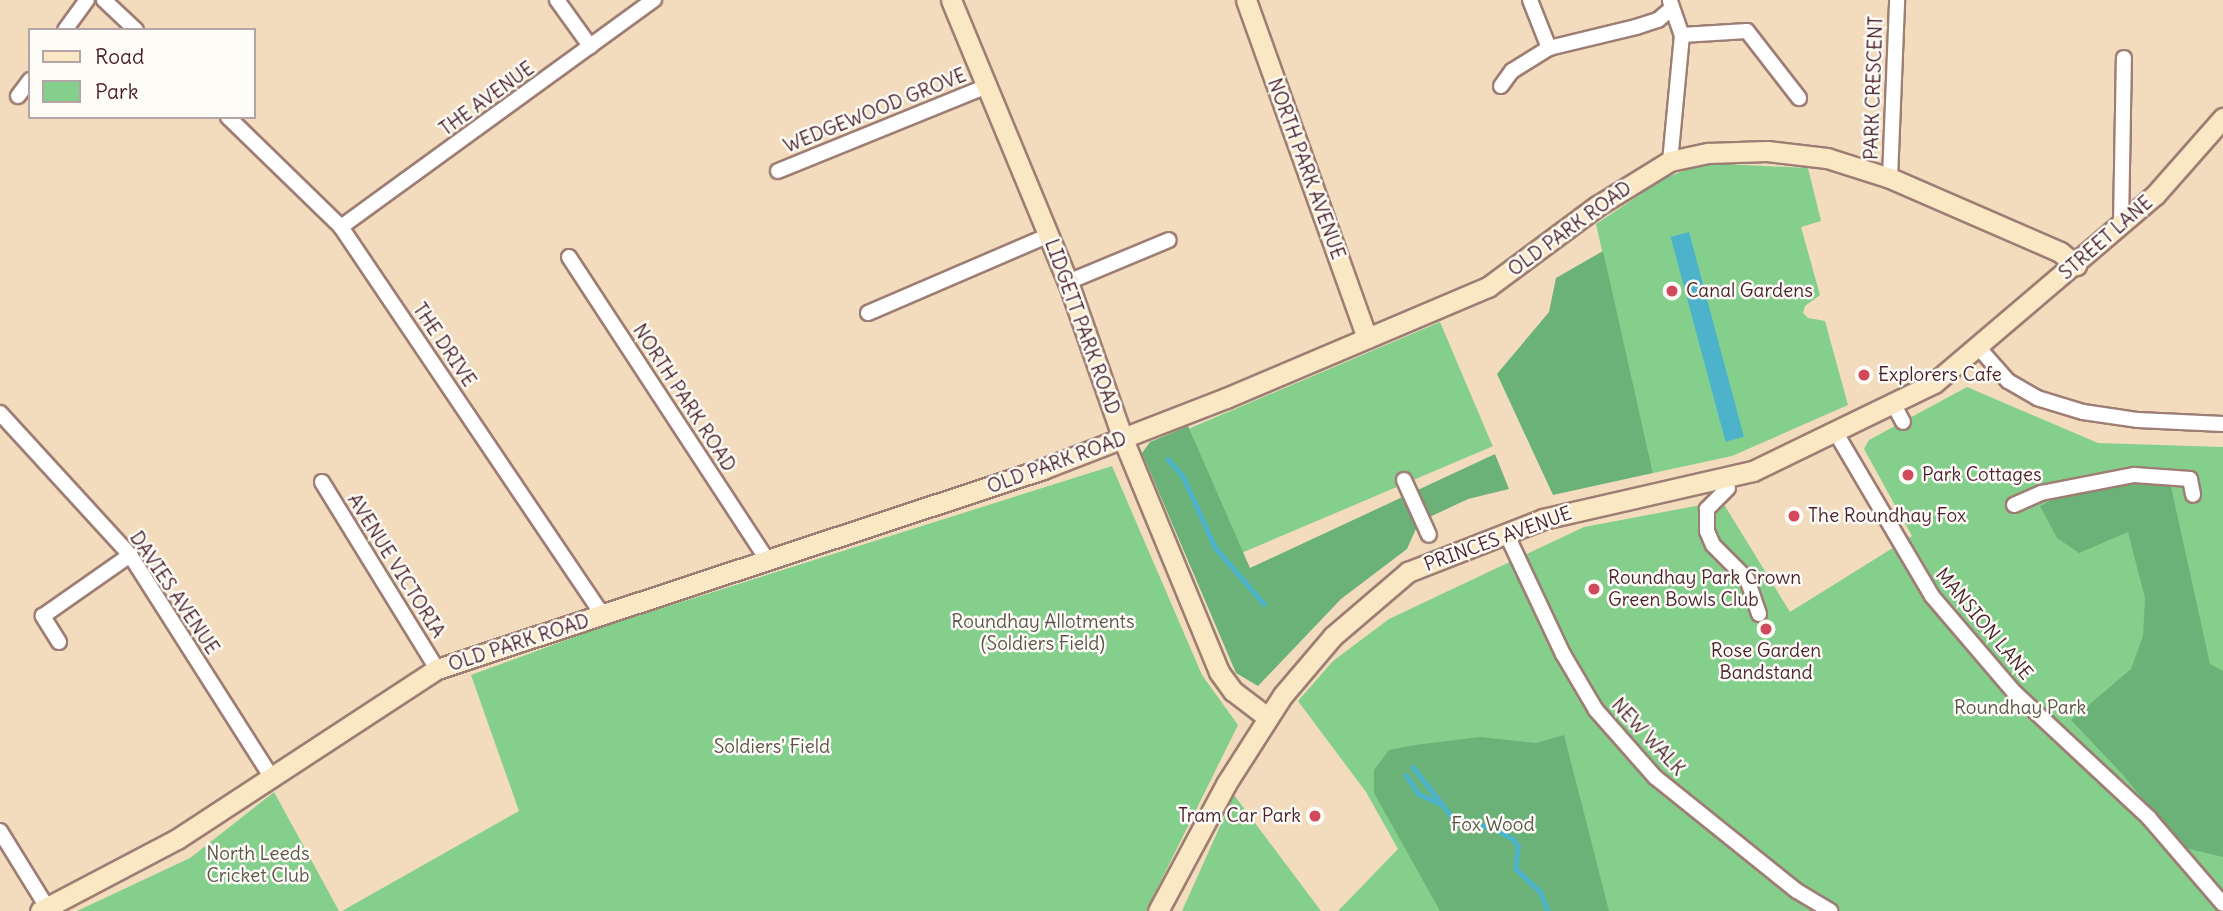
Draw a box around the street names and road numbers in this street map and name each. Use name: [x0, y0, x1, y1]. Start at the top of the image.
street label: PARK CRESCENT: [1860, 16, 1888, 160]
street label: THE AVENUE: [435, 57, 539, 141]
street label: WEDGEWOOD GROVE: [780, 64, 970, 158]
street label: NORTH PARK AVENUE: [1263, 75, 1349, 263]
street label: OLD PARK ROAD: [1504, 177, 1636, 281]
street label: STREET LANE: [2055, 191, 2157, 285]
street label: LIDGETT PARK ROAD: [1040, 236, 1124, 418]
street label: THE DRIVE: [408, 299, 480, 391]
street label: NORTH PARK ROAD: [628, 320, 740, 476]
street label: OLD PARK ROAD: [984, 427, 1130, 499]
street label: AVENUE VICTORIA: [342, 490, 450, 642]
street label: PRINCES AVENUE: [1421, 502, 1575, 576]
street label: DAVIES AVENUE: [124, 527, 224, 659]
street label: MANSION LANE: [1931, 564, 2037, 684]
street label: OLD PARK ROAD: [446, 609, 592, 677]
street label: NEW WALK: [1607, 694, 1689, 780]

